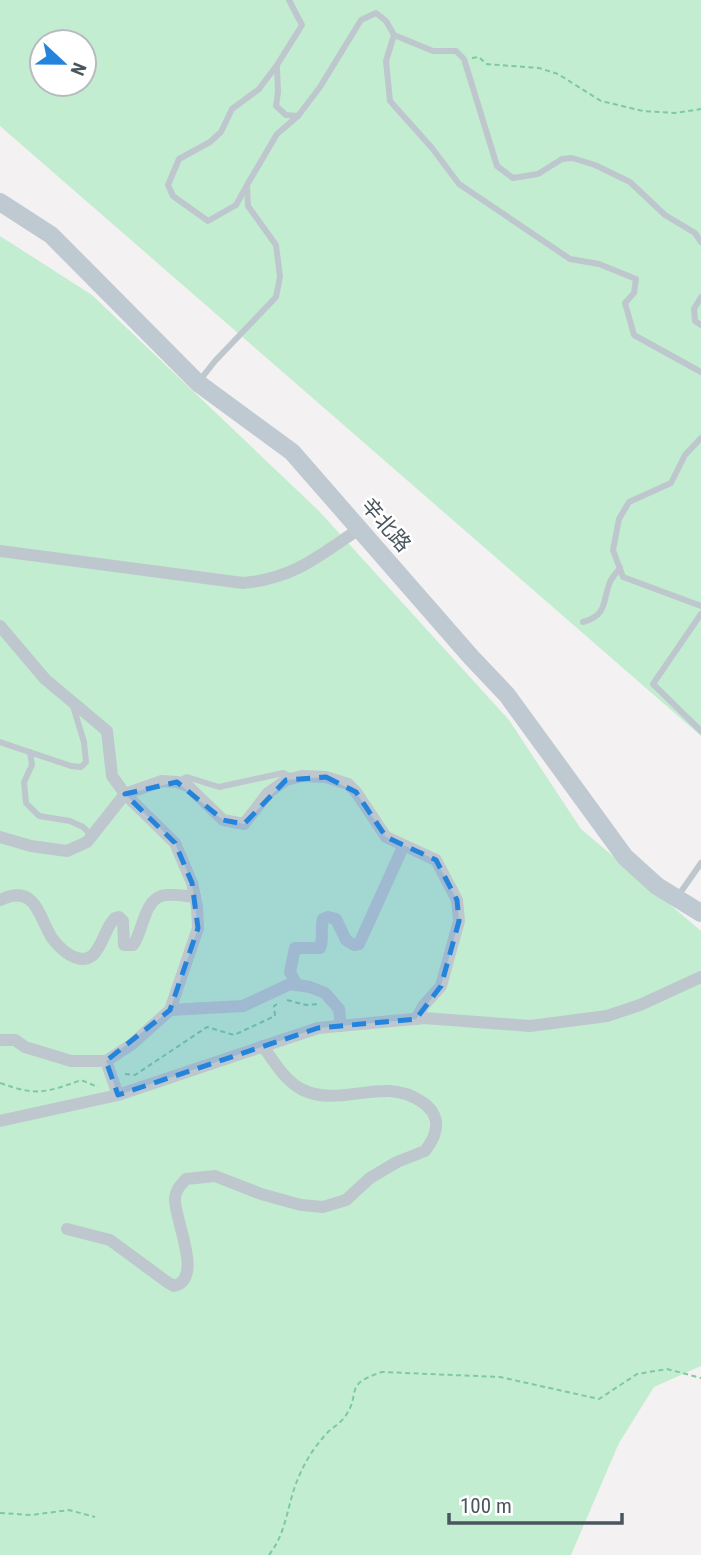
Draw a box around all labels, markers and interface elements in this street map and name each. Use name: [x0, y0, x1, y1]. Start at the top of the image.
north arrow: [28, 28, 98, 98]
text: N: [65, 59, 91, 79]
street label: 辛北路: [356, 493, 416, 557]
scale bar: [449, 1482, 622, 1526]
text: 100 m: [460, 1494, 512, 1518]

